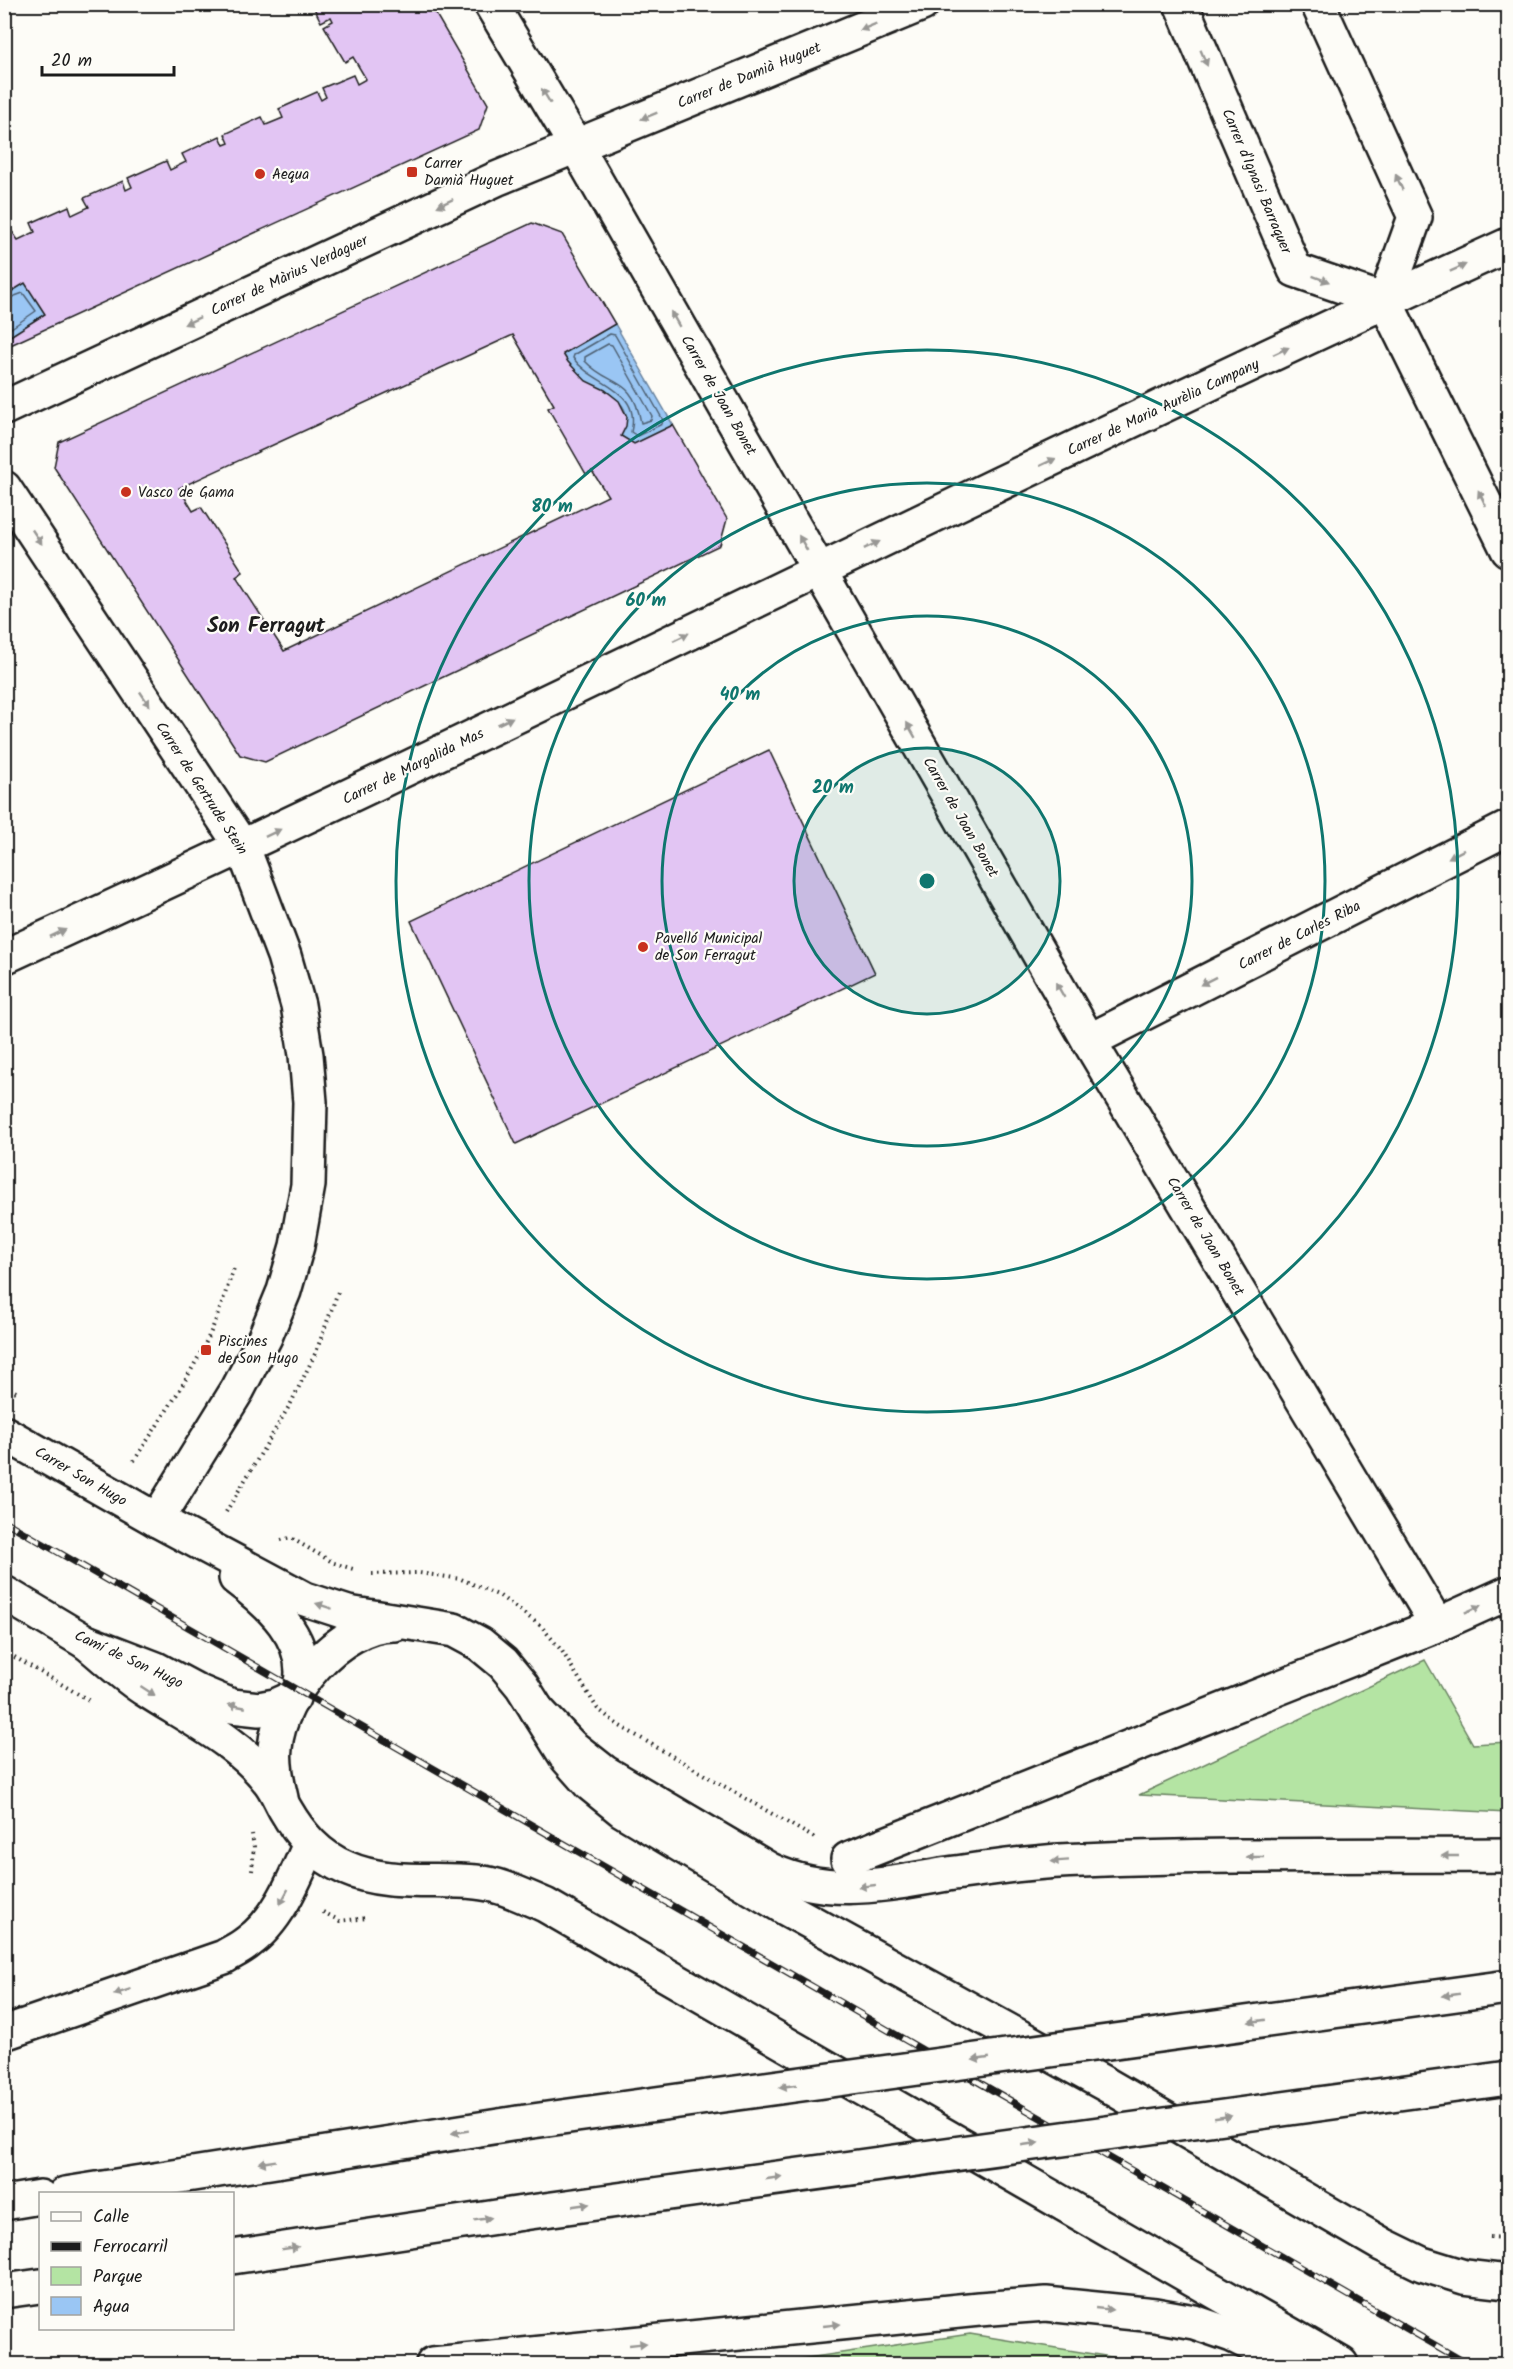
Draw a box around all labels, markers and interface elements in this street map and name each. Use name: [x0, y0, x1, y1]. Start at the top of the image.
one-way arrow: [859, 22, 877, 32]
street label: Carrer de Damià Huguet: [674, 36, 825, 116]
scale bar: [42, 39, 174, 77]
text: 20 m: [51, 47, 92, 76]
one-way arrow: [1199, 50, 1209, 68]
one-way arrow: [540, 88, 551, 104]
street label: Carrer d'Ignasi Barraquer: [1215, 105, 1298, 259]
one-way arrow: [639, 111, 657, 121]
place label: Carrer Damià Huguet: [424, 152, 514, 193]
place label: Aequa: [272, 163, 309, 187]
marker: Carrer Damià Huguet: [405, 165, 419, 179]
marker: Aequa: [253, 167, 267, 181]
one-way arrow: [1394, 173, 1404, 191]
one-way arrow: [436, 198, 454, 208]
street label: Carrer de Màrius Verdaguer: [207, 228, 373, 323]
one-way arrow: [1449, 264, 1466, 273]
one-way arrow: [1312, 274, 1330, 284]
one-way arrow: [670, 310, 680, 327]
one-way arrow: [184, 316, 201, 325]
street label: Carrer de Joan Bonet: [674, 331, 763, 460]
one-way arrow: [1272, 346, 1289, 355]
street label: Carrer de Maria Aurèlia Campany: [1063, 352, 1264, 463]
one-way arrow: [1039, 457, 1056, 466]
place label: Vasco de Gama: [138, 481, 234, 505]
marker: Vasco de Gama: [119, 485, 133, 499]
one-way arrow: [1478, 489, 1488, 507]
text: 80 m: [531, 493, 573, 522]
one-way arrow: [31, 529, 42, 545]
one-way arrow: [798, 534, 808, 551]
one-way arrow: [863, 541, 880, 550]
text: 60 m: [626, 587, 667, 616]
district label: Son Ferragut: [207, 610, 326, 643]
one-way arrow: [672, 632, 690, 642]
text: 40 m: [720, 681, 761, 710]
one-way arrow: [139, 691, 151, 707]
street label: Carrer de Gertrude Stein: [149, 717, 253, 860]
one-way arrow: [497, 717, 514, 726]
one-way arrow: [906, 721, 916, 738]
street label: Carrer de Margalida Mas: [339, 722, 489, 812]
street label: Carrer de Joan Bonet: [916, 753, 1005, 882]
text: 20 m: [812, 774, 854, 803]
one-way arrow: [264, 829, 281, 838]
one-way arrow: [1448, 850, 1465, 859]
centre of rings: [917, 871, 937, 891]
street label: Carrer de Carles Riba: [1234, 895, 1365, 977]
place label: Pavelló Municipal de Son Ferragut: [655, 927, 762, 968]
one-way arrow: [49, 928, 66, 937]
marker: Pavelló Municipal de Son Ferragut: [636, 940, 650, 954]
one-way arrow: [1199, 976, 1216, 986]
one-way arrow: [1055, 982, 1066, 998]
street label: Carrer de Joan Bonet: [1160, 1172, 1250, 1301]
place label: Piscines de Son Hugo: [218, 1330, 298, 1371]
marker: Piscines de Son Hugo: [199, 1343, 213, 1357]
street label: Carrer Son Hugo: [30, 1441, 132, 1513]
one-way arrow: [315, 1600, 333, 1610]
one-way arrow: [1464, 1604, 1482, 1613]
street label: Camí de Son Hugo: [70, 1624, 187, 1696]
one-way arrow: [140, 1685, 156, 1697]
one-way arrow: [227, 1700, 246, 1710]
one-way arrow: [1441, 1851, 1460, 1861]
one-way arrow: [1246, 1852, 1265, 1862]
one-way arrow: [1051, 1856, 1070, 1866]
one-way arrow: [857, 1881, 876, 1891]
one-way arrow: [279, 1889, 289, 1906]
one-way arrow: [113, 1988, 131, 1998]
one-way arrow: [1441, 1990, 1460, 2000]
one-way arrow: [1248, 2017, 1267, 2026]
one-way arrow: [971, 2055, 990, 2064]
one-way arrow: [778, 2081, 797, 2090]
one-way arrow: [1214, 2113, 1233, 2122]
one-way arrow: [450, 2127, 469, 2136]
one-way arrow: [1020, 2139, 1039, 2148]
one-way arrow: [258, 2158, 277, 2167]
one-way arrow: [765, 2174, 784, 2183]
legend: [39, 2192, 234, 2330]
one-way arrow: [572, 2200, 591, 2209]
text: Calle: [93, 2203, 129, 2232]
one-way arrow: [474, 2214, 493, 2223]
text: Ferrocarril: [93, 2233, 168, 2262]
one-way arrow: [281, 2243, 300, 2252]
text: Parque: [93, 2263, 142, 2292]
text: Agua: [93, 2293, 130, 2322]
one-way arrow: [1095, 2304, 1114, 2314]
one-way arrow: [822, 2320, 841, 2330]
one-way arrow: [628, 2339, 647, 2349]

